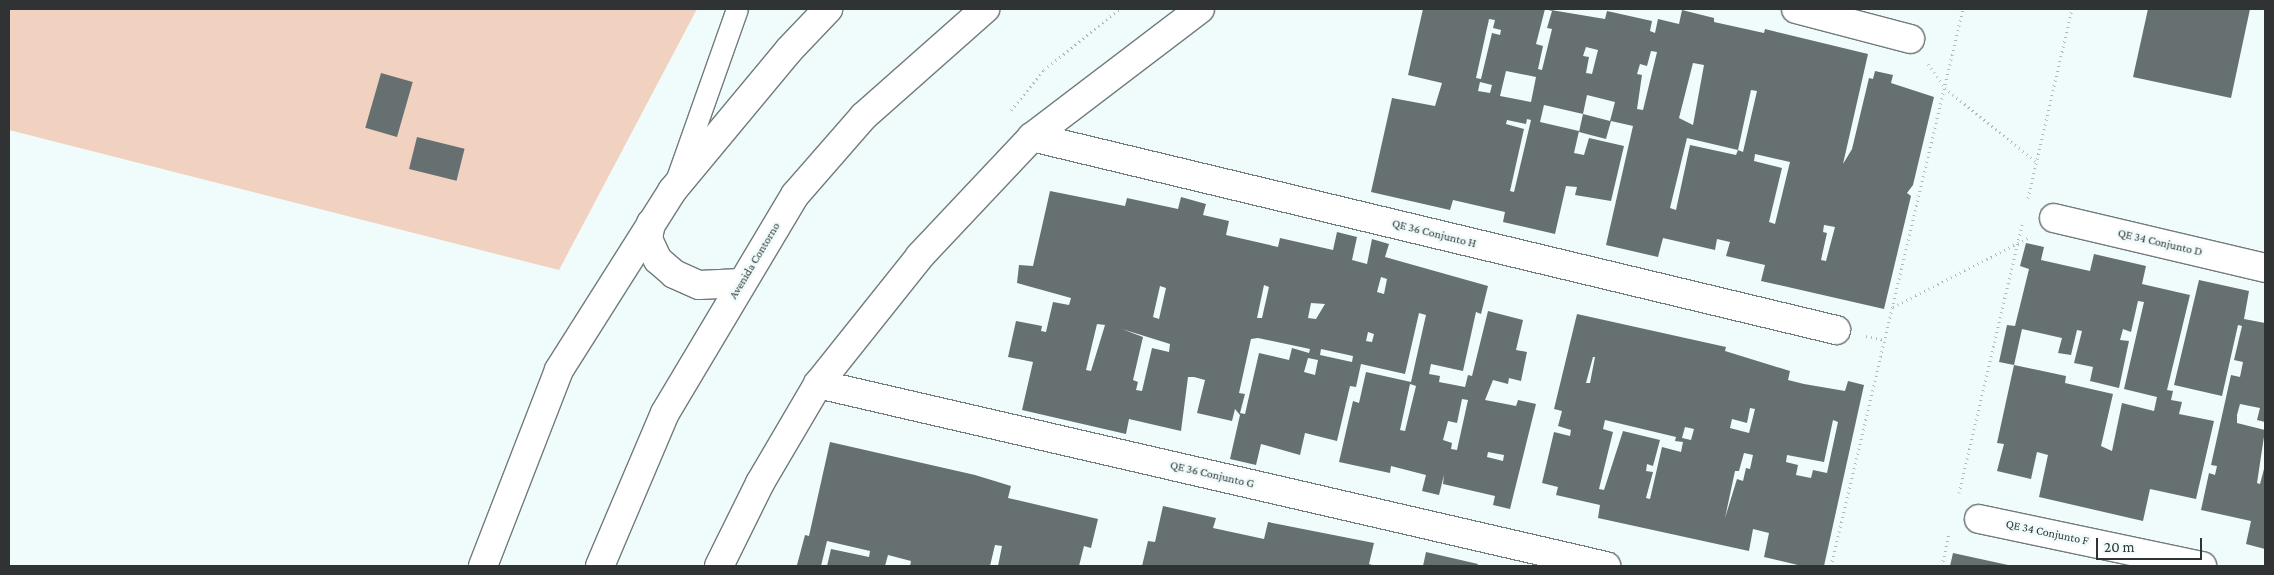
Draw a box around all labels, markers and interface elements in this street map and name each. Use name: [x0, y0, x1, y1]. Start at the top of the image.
street label: QE 36 Conjunto H: [1391, 217, 1477, 251]
street label: Avenida Contorno: [726, 220, 784, 302]
street label: QE 34 Conjunto D: [2116, 226, 2204, 260]
street label: QE 36 Conjunto G: [1169, 458, 1255, 492]
street label: QE 34 Conjunto F: [2004, 517, 2090, 549]
scale bar: [2099, 528, 2205, 560]
text: 20 m: [2104, 539, 2135, 555]

